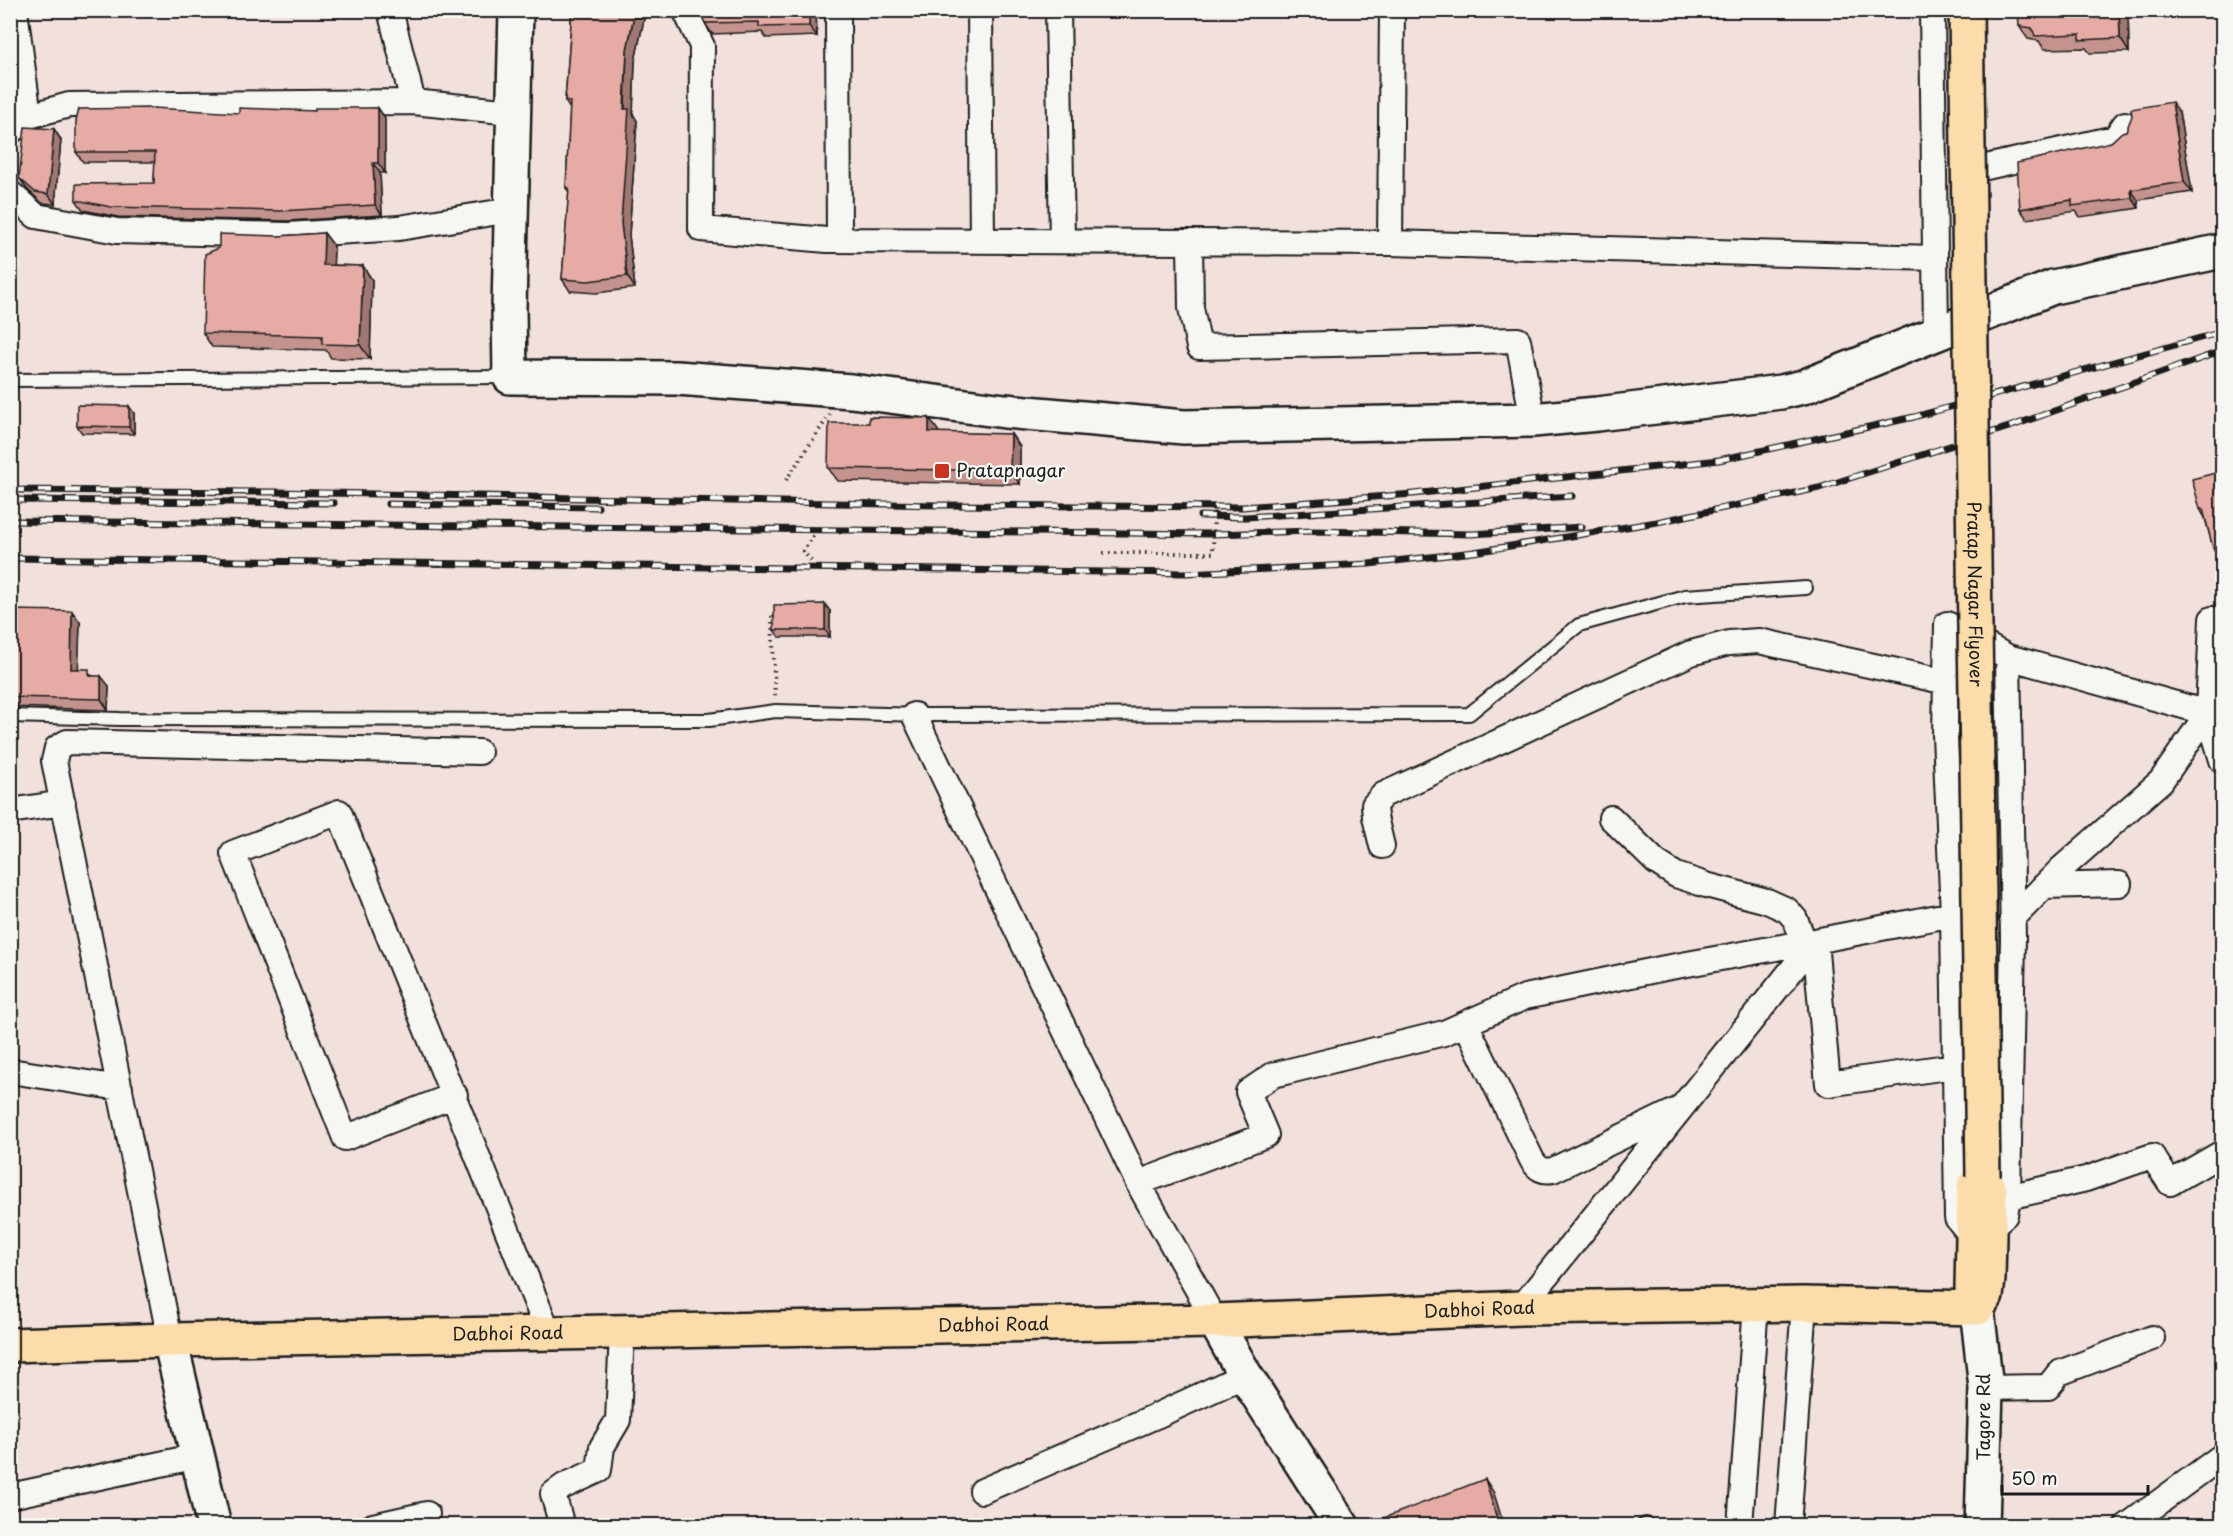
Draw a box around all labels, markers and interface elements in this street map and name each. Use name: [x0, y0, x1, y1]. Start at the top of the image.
place label: Pratapnagar: [956, 456, 1065, 483]
marker: Pratapnagar: [933, 462, 951, 480]
street label: Pratap Nagar Flyover: [1961, 501, 1991, 688]
street label: Dabhoi Road: [1423, 1293, 1535, 1324]
street label: Dabhoi Road: [938, 1309, 1050, 1338]
street label: Dabhoi Road: [452, 1318, 564, 1347]
street label: Tagore Rd: [1969, 1374, 1996, 1461]
scale bar: [2002, 1458, 2148, 1496]
text: 50 m: [2011, 1464, 2058, 1491]

